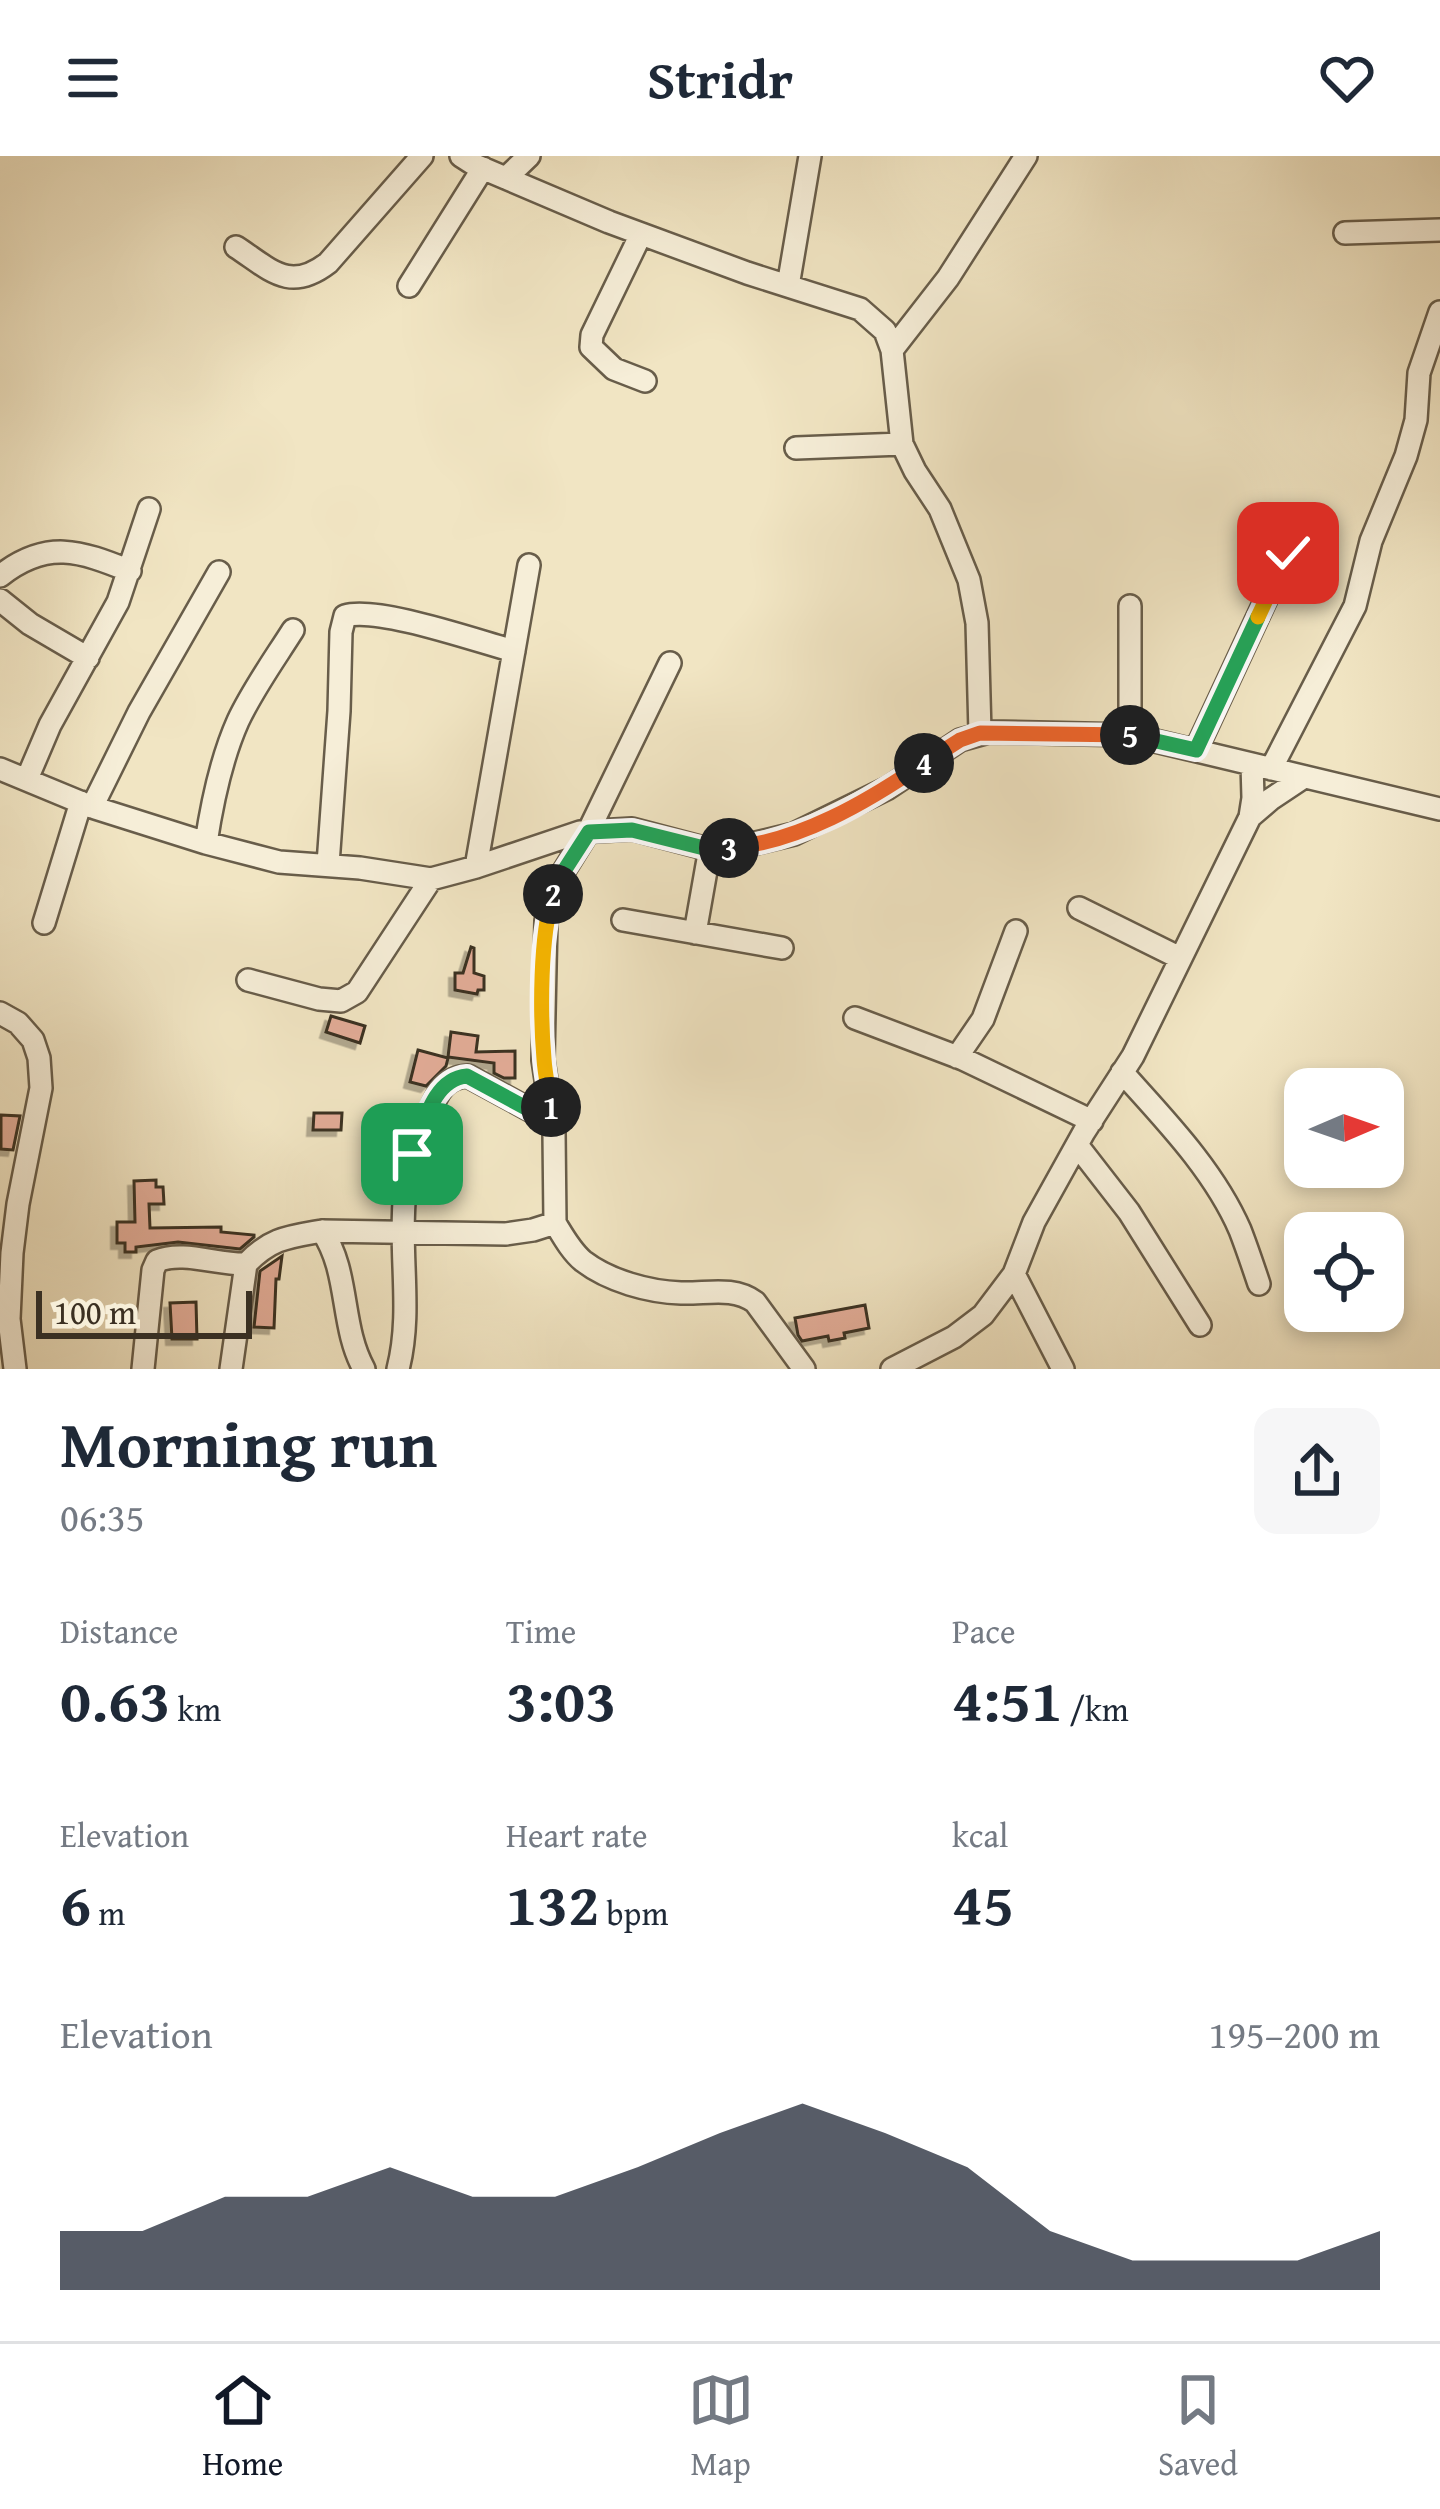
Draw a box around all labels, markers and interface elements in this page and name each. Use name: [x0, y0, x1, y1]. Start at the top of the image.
text: Stridr: [647, 39, 793, 118]
icon: menu: [60, 45, 126, 111]
icon: heart: [1314, 45, 1380, 111]
pin: [1237, 502, 1339, 604]
icon: check: [1255, 520, 1321, 586]
pin: 5: [1100, 705, 1160, 765]
text: 5: [1121, 711, 1139, 759]
pin: 4: [894, 733, 954, 793]
text: 4: [915, 739, 933, 787]
pin: 3: [699, 818, 759, 878]
text: 3: [720, 824, 738, 872]
pin: 2: [523, 864, 583, 924]
text: 2: [544, 870, 562, 918]
north arrow: [1284, 1068, 1404, 1188]
map controls: [1284, 1068, 1404, 1332]
pin: 1: [521, 1077, 581, 1137]
text: 1: [542, 1083, 560, 1131]
pin: [361, 1103, 463, 1205]
icon: arrive: [379, 1121, 445, 1187]
button: locate: [1284, 1212, 1404, 1332]
scale bar: [36, 1285, 252, 1338]
text: 100 m: [54, 1288, 136, 1336]
text: Morning run: [60, 1394, 437, 1491]
button: share: [1254, 1408, 1380, 1534]
text: 06:35: [60, 1488, 145, 1545]
text: Distance: [60, 1607, 178, 1655]
text: Time: [506, 1607, 576, 1655]
text: Pace: [952, 1607, 1015, 1655]
text: 0.63: [60, 1655, 170, 1743]
text: 3:03: [506, 1655, 616, 1743]
text: 4:51: [952, 1655, 1062, 1743]
text: km: [170, 1685, 221, 1733]
text: /km: [1062, 1685, 1129, 1733]
text: Elevation: [60, 1811, 189, 1859]
text: Heart rate: [506, 1811, 648, 1859]
text: kcal: [952, 1811, 1008, 1859]
text: 6: [60, 1859, 91, 1947]
text: 132: [506, 1859, 599, 1947]
text: 45: [952, 1859, 1014, 1947]
text: m: [91, 1889, 125, 1937]
text: bpm: [599, 1889, 668, 1937]
text: Elevation: [60, 2005, 213, 2062]
text: 195–200 m: [1208, 2005, 1380, 2062]
tab: Home: [202, 2367, 283, 2487]
tab: Map: [688, 2367, 754, 2487]
tab: Saved: [1158, 2367, 1238, 2487]

